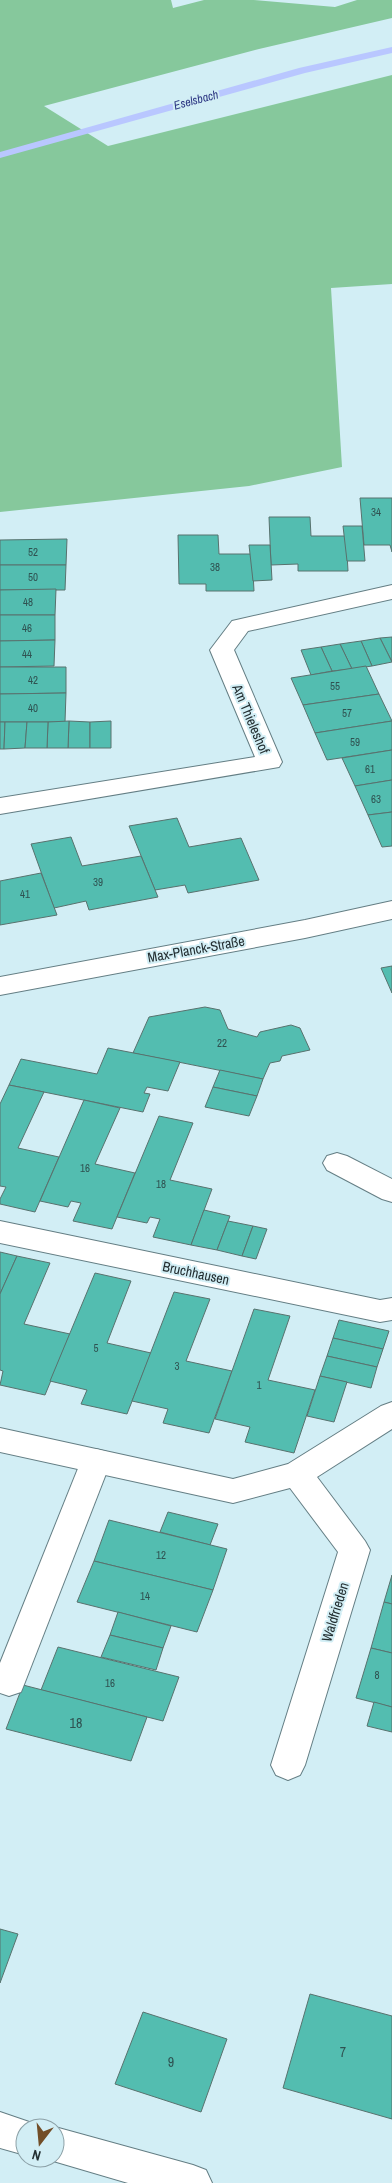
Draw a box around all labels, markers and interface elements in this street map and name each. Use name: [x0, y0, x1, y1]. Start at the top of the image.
water label: Eselsbach: [172, 86, 220, 114]
house number: 34: [371, 505, 381, 519]
house number: 52: [28, 545, 38, 559]
house number: 38: [210, 560, 220, 574]
house number: 50: [28, 570, 38, 584]
house number: 48: [23, 595, 33, 609]
house number: 46: [22, 621, 32, 635]
house number: 44: [22, 647, 32, 661]
house number: 42: [28, 673, 38, 687]
house number: 55: [330, 679, 340, 693]
street label: Am Thieleshof: [228, 681, 274, 757]
house number: 40: [28, 701, 38, 715]
house number: 57: [342, 706, 352, 720]
house number: 59: [350, 735, 360, 749]
house number: 61: [365, 762, 375, 776]
house number: 63: [371, 792, 381, 806]
house number: 39: [93, 875, 103, 889]
house number: 41: [20, 887, 30, 901]
street label: Max-Planck-Straße: [146, 932, 246, 966]
house number: 22: [217, 1036, 227, 1050]
house number: 16: [80, 1161, 90, 1175]
house number: 18: [156, 1177, 166, 1191]
street label: Bruchhausen: [161, 1257, 231, 1289]
house number: 5: [93, 1341, 99, 1355]
house number: 3: [174, 1359, 180, 1373]
house number: 1: [256, 1378, 262, 1392]
house number: 12: [156, 1548, 166, 1562]
street label: Waldfrieden: [317, 1580, 353, 1644]
house number: 14: [140, 1589, 150, 1603]
house number: 8: [374, 1668, 380, 1682]
house number: 16: [105, 1676, 115, 1690]
house number: 18: [70, 1714, 82, 1732]
house number: 7: [340, 2043, 346, 2061]
house number: 9: [168, 2053, 174, 2071]
north arrow: [15, 2118, 65, 2168]
text: N: [30, 2146, 43, 2165]

